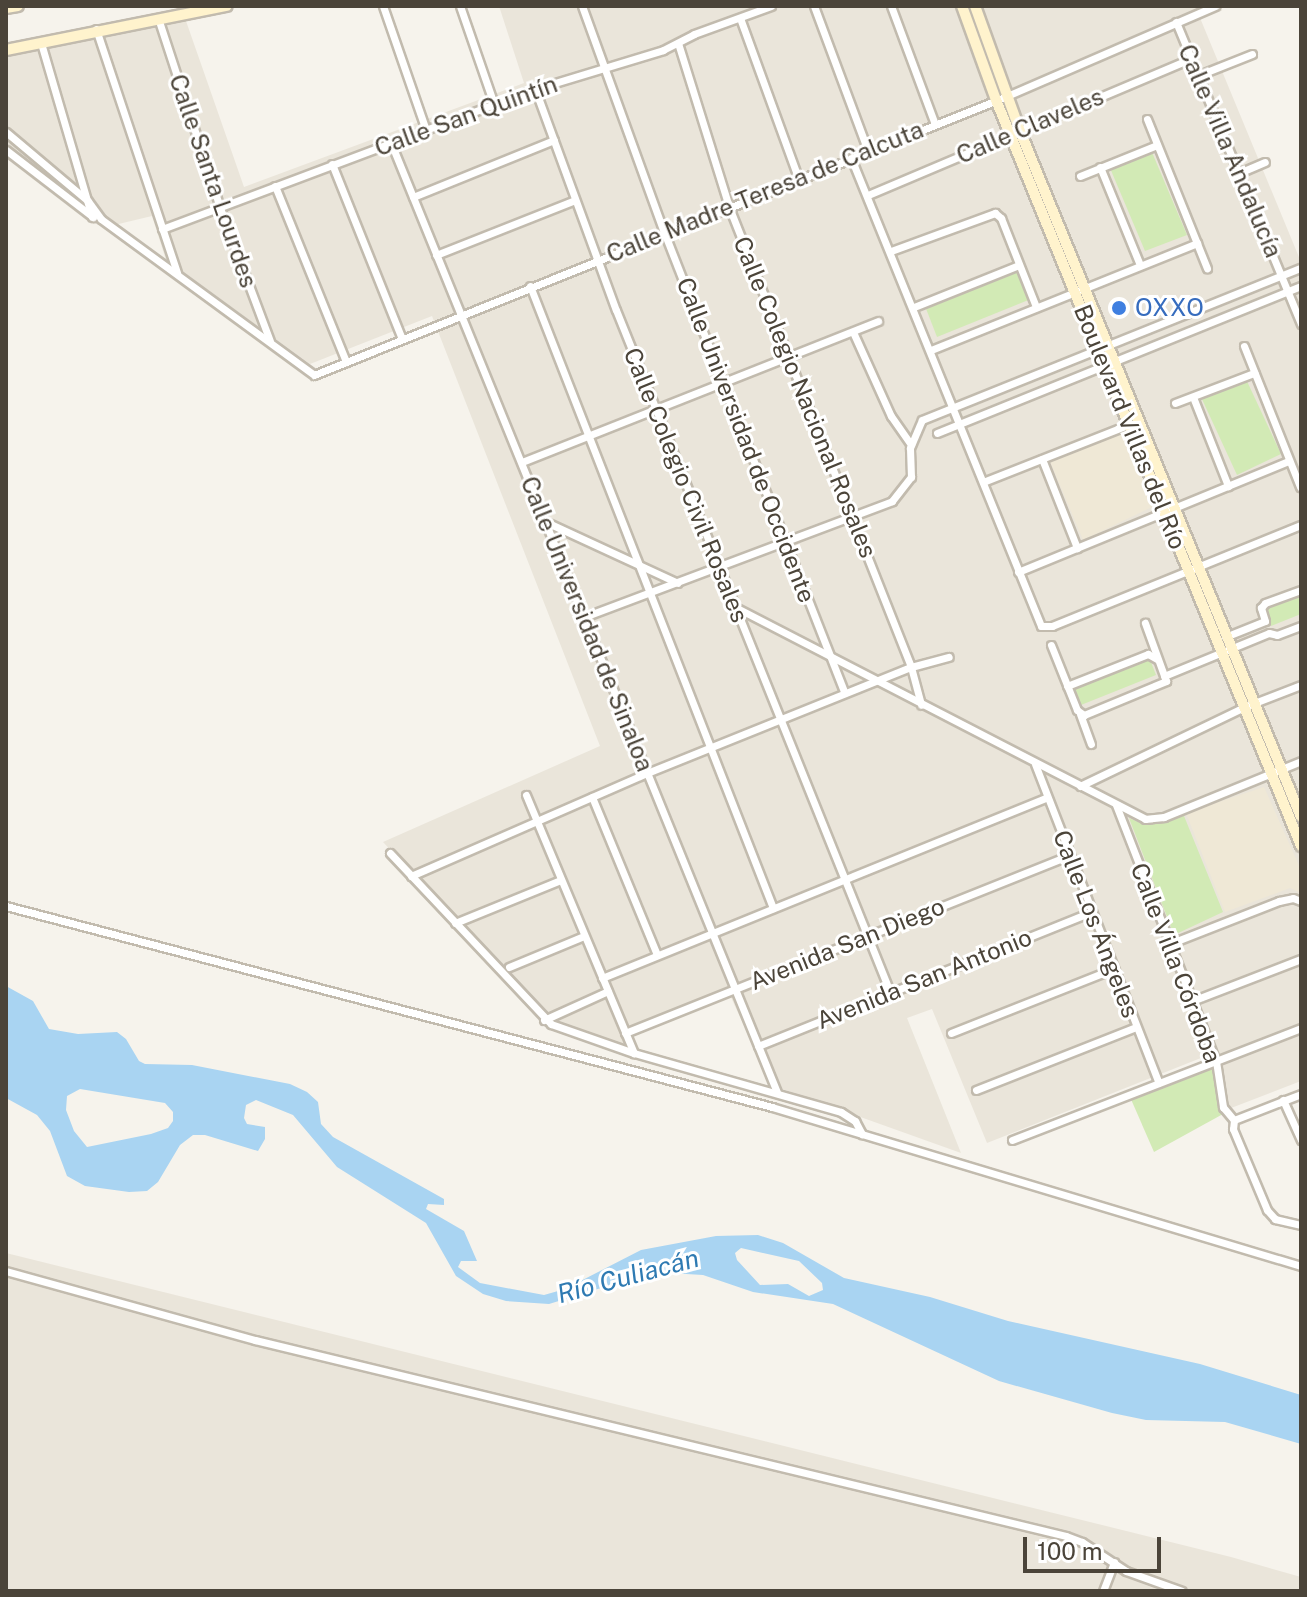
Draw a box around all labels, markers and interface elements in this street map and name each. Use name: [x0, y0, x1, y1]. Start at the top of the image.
street label: Calle Villa Andalucía: [1172, 40, 1288, 262]
street label: Calle San Quintín: [371, 70, 561, 162]
street label: Calle Santa Lourdes: [163, 71, 263, 291]
street label: Calle Claveles: [952, 82, 1108, 170]
street label: Calle Madre Teresa de Calcuta: [602, 115, 928, 269]
street label: Calle Colegio Nacional Rosales: [727, 232, 883, 562]
street label: Calle Universidad de Occidente: [670, 273, 822, 607]
place label: OXXO: [1135, 294, 1204, 322]
marker: OXXO: [1110, 299, 1128, 317]
street label: Boulevard Villas del Río: [1068, 300, 1192, 554]
street label: Calle Colegio Civil Rosales: [618, 343, 754, 627]
street label: Calle Universidad de Sinaloa: [514, 472, 660, 776]
street label: Calle Los Ángeles: [1047, 826, 1145, 1022]
street label: Calle Villa Córdoba: [1124, 859, 1228, 1067]
street label: Avenida San Diego: [745, 892, 949, 996]
street label: Avenida San Antonio: [812, 923, 1036, 1035]
water label: Río Culiacán: [554, 1242, 702, 1310]
scale bar: [1027, 1521, 1165, 1571]
text: 100 m: [1037, 1537, 1103, 1565]

